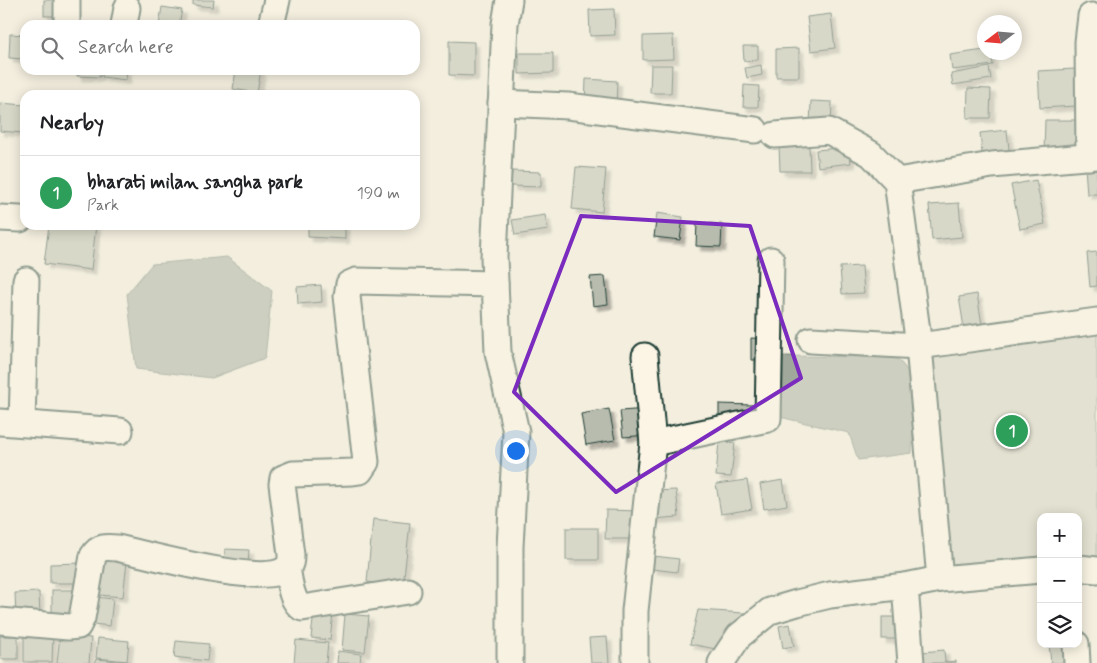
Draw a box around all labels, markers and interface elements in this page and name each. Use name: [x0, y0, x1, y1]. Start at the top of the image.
north arrow: [977, 15, 1022, 60]
search box: [20, 20, 420, 75]
icon: search: [38, 34, 66, 62]
text: Search here: [78, 35, 174, 60]
text: Nearby: [40, 109, 104, 137]
text: bharati milan sangha park: [87, 170, 303, 195]
text: 1: [52, 183, 60, 204]
text: 190 m: [357, 183, 400, 204]
text: Park: [87, 195, 119, 216]
pin: 1: [996, 412, 1028, 450]
your location: [503, 438, 529, 464]
map controls: [1037, 513, 1082, 648]
button: +: [1037, 513, 1082, 558]
button: −: [1037, 558, 1082, 603]
button: layers: [1037, 603, 1082, 648]

